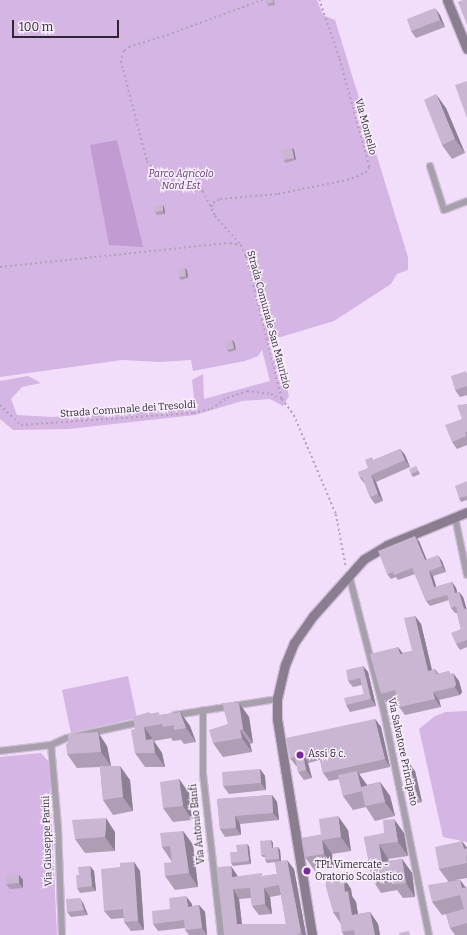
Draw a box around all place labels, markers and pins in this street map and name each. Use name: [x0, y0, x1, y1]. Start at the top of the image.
place label: Assi & c.: [308, 749, 346, 761]
marker: Assi & c.: [295, 750, 305, 760]
place label: TPL Vimercate - Oratorio Scolastico: [315, 859, 403, 882]
marker: TPL Vimercate - Oratorio Scolastico: [302, 866, 312, 876]

